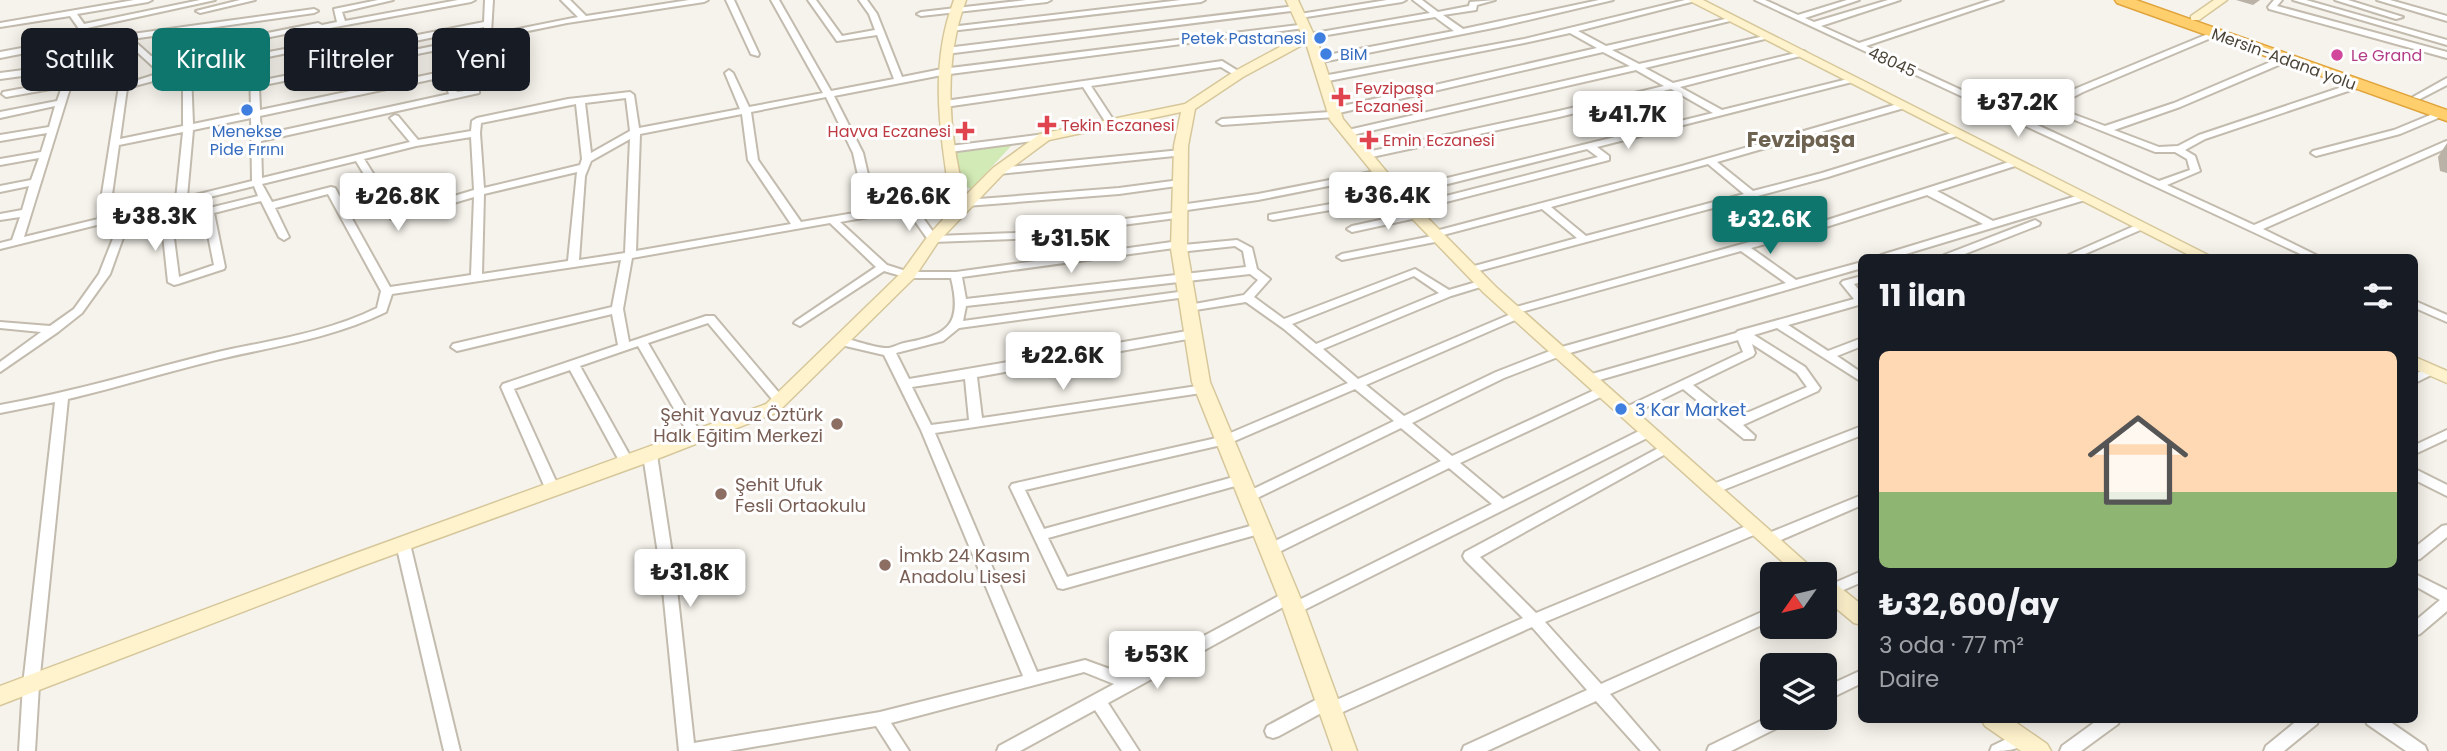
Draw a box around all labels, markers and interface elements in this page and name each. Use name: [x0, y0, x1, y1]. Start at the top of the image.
street label: Mersin-Adana yolu: [2209, 22, 2359, 96]
place label: Petek Pastanesi: [1181, 27, 1306, 50]
chip: Satılık: [21, 28, 138, 91]
chip: Kiralık: [152, 28, 270, 91]
chip: Filtreler: [284, 28, 418, 91]
chip: Yeni: [432, 28, 530, 91]
marker: Petek Pastanesi: [1312, 30, 1328, 46]
street label: 48045: [1864, 41, 1920, 83]
place label: BiM: [1340, 43, 1368, 66]
place label: Le Grand: [2351, 44, 2422, 67]
marker: BiM: [1318, 46, 1334, 62]
marker: Le Grand: [2329, 47, 2345, 63]
place label: Fevzipaşa Eczanesi: [1355, 77, 1434, 118]
pin: ₺37.2K: [1961, 80, 2075, 139]
text: ₺37.2K: [1977, 86, 2059, 118]
marker: Fevzipaşa Eczanesi: [1333, 89, 1349, 105]
pin: ₺41.7K: [1571, 92, 1685, 151]
text: ₺41.7K: [1589, 98, 1667, 130]
marker: Menekse Pide Fırını: [239, 102, 255, 118]
place label: Tekin Eczanesi: [1061, 114, 1175, 137]
marker: Tekin Eczanesi: [1039, 117, 1055, 133]
place label: Menekse Pide Fırını: [210, 120, 284, 161]
place label: Havva Eczanesi: [828, 120, 951, 143]
marker: Havva Eczanesi: [957, 123, 973, 139]
district label: Fevzipaşa: [1747, 125, 1855, 154]
place label: Emin Eczanesi: [1383, 129, 1495, 152]
marker: Emin Eczanesi: [1361, 132, 1377, 148]
pin: ₺36.4K: [1331, 173, 1445, 232]
pin: ₺26.8K: [341, 174, 455, 233]
pin: ₺26.6K: [852, 174, 966, 233]
text: ₺36.4K: [1345, 179, 1431, 211]
text: ₺26.8K: [356, 180, 440, 212]
text: ₺26.6K: [867, 180, 951, 212]
pin: ₺38.3K: [98, 194, 212, 253]
pin: ₺32.6K: [1713, 196, 1827, 256]
text: ₺38.3K: [113, 200, 197, 232]
text: ₺32.6K: [1728, 203, 1812, 235]
pin: ₺31.5K: [1014, 216, 1128, 275]
text: ₺31.5K: [1031, 222, 1111, 254]
text: 11 ilan: [1879, 274, 1966, 317]
icon: filters: [2359, 277, 2397, 315]
pin: ₺22.6K: [1006, 332, 1120, 392]
text: ₺22.6K: [1022, 339, 1104, 371]
place label: 3 Kar Market: [1635, 397, 1746, 422]
icon: home: [2075, 397, 2201, 523]
marker: 3 Kar Market: [1613, 401, 1629, 417]
place label: Şehit Yavuz Öztürk Halk Eğitim Merkezi: [653, 402, 824, 448]
marker: Şehit Yavuz Öztürk Halk Eğitim Merkezi: [829, 416, 845, 432]
place label: Şehit Ufuk Fesli Ortaokulu: [735, 472, 866, 518]
marker: Şehit Ufuk Fesli Ortaokulu: [713, 486, 729, 502]
place label: İmkb 24 Kasım Anadolu Lisesi: [899, 543, 1030, 589]
pin: ₺31.8K: [633, 550, 747, 609]
text: ₺31.8K: [650, 556, 730, 588]
marker: İmkb 24 Kasım Anadolu Lisesi: [877, 557, 893, 573]
north arrow: [1760, 562, 1838, 639]
map controls: [1760, 562, 1837, 730]
text: ₺32,600/ay: [1879, 583, 2059, 626]
text: 3 oda · 77 m²: [1879, 629, 2024, 661]
pin: ₺53K: [1116, 632, 1198, 691]
text: ₺53K: [1125, 638, 1189, 670]
button: layers: [1760, 653, 1837, 730]
text: Daire: [1879, 663, 1939, 695]

